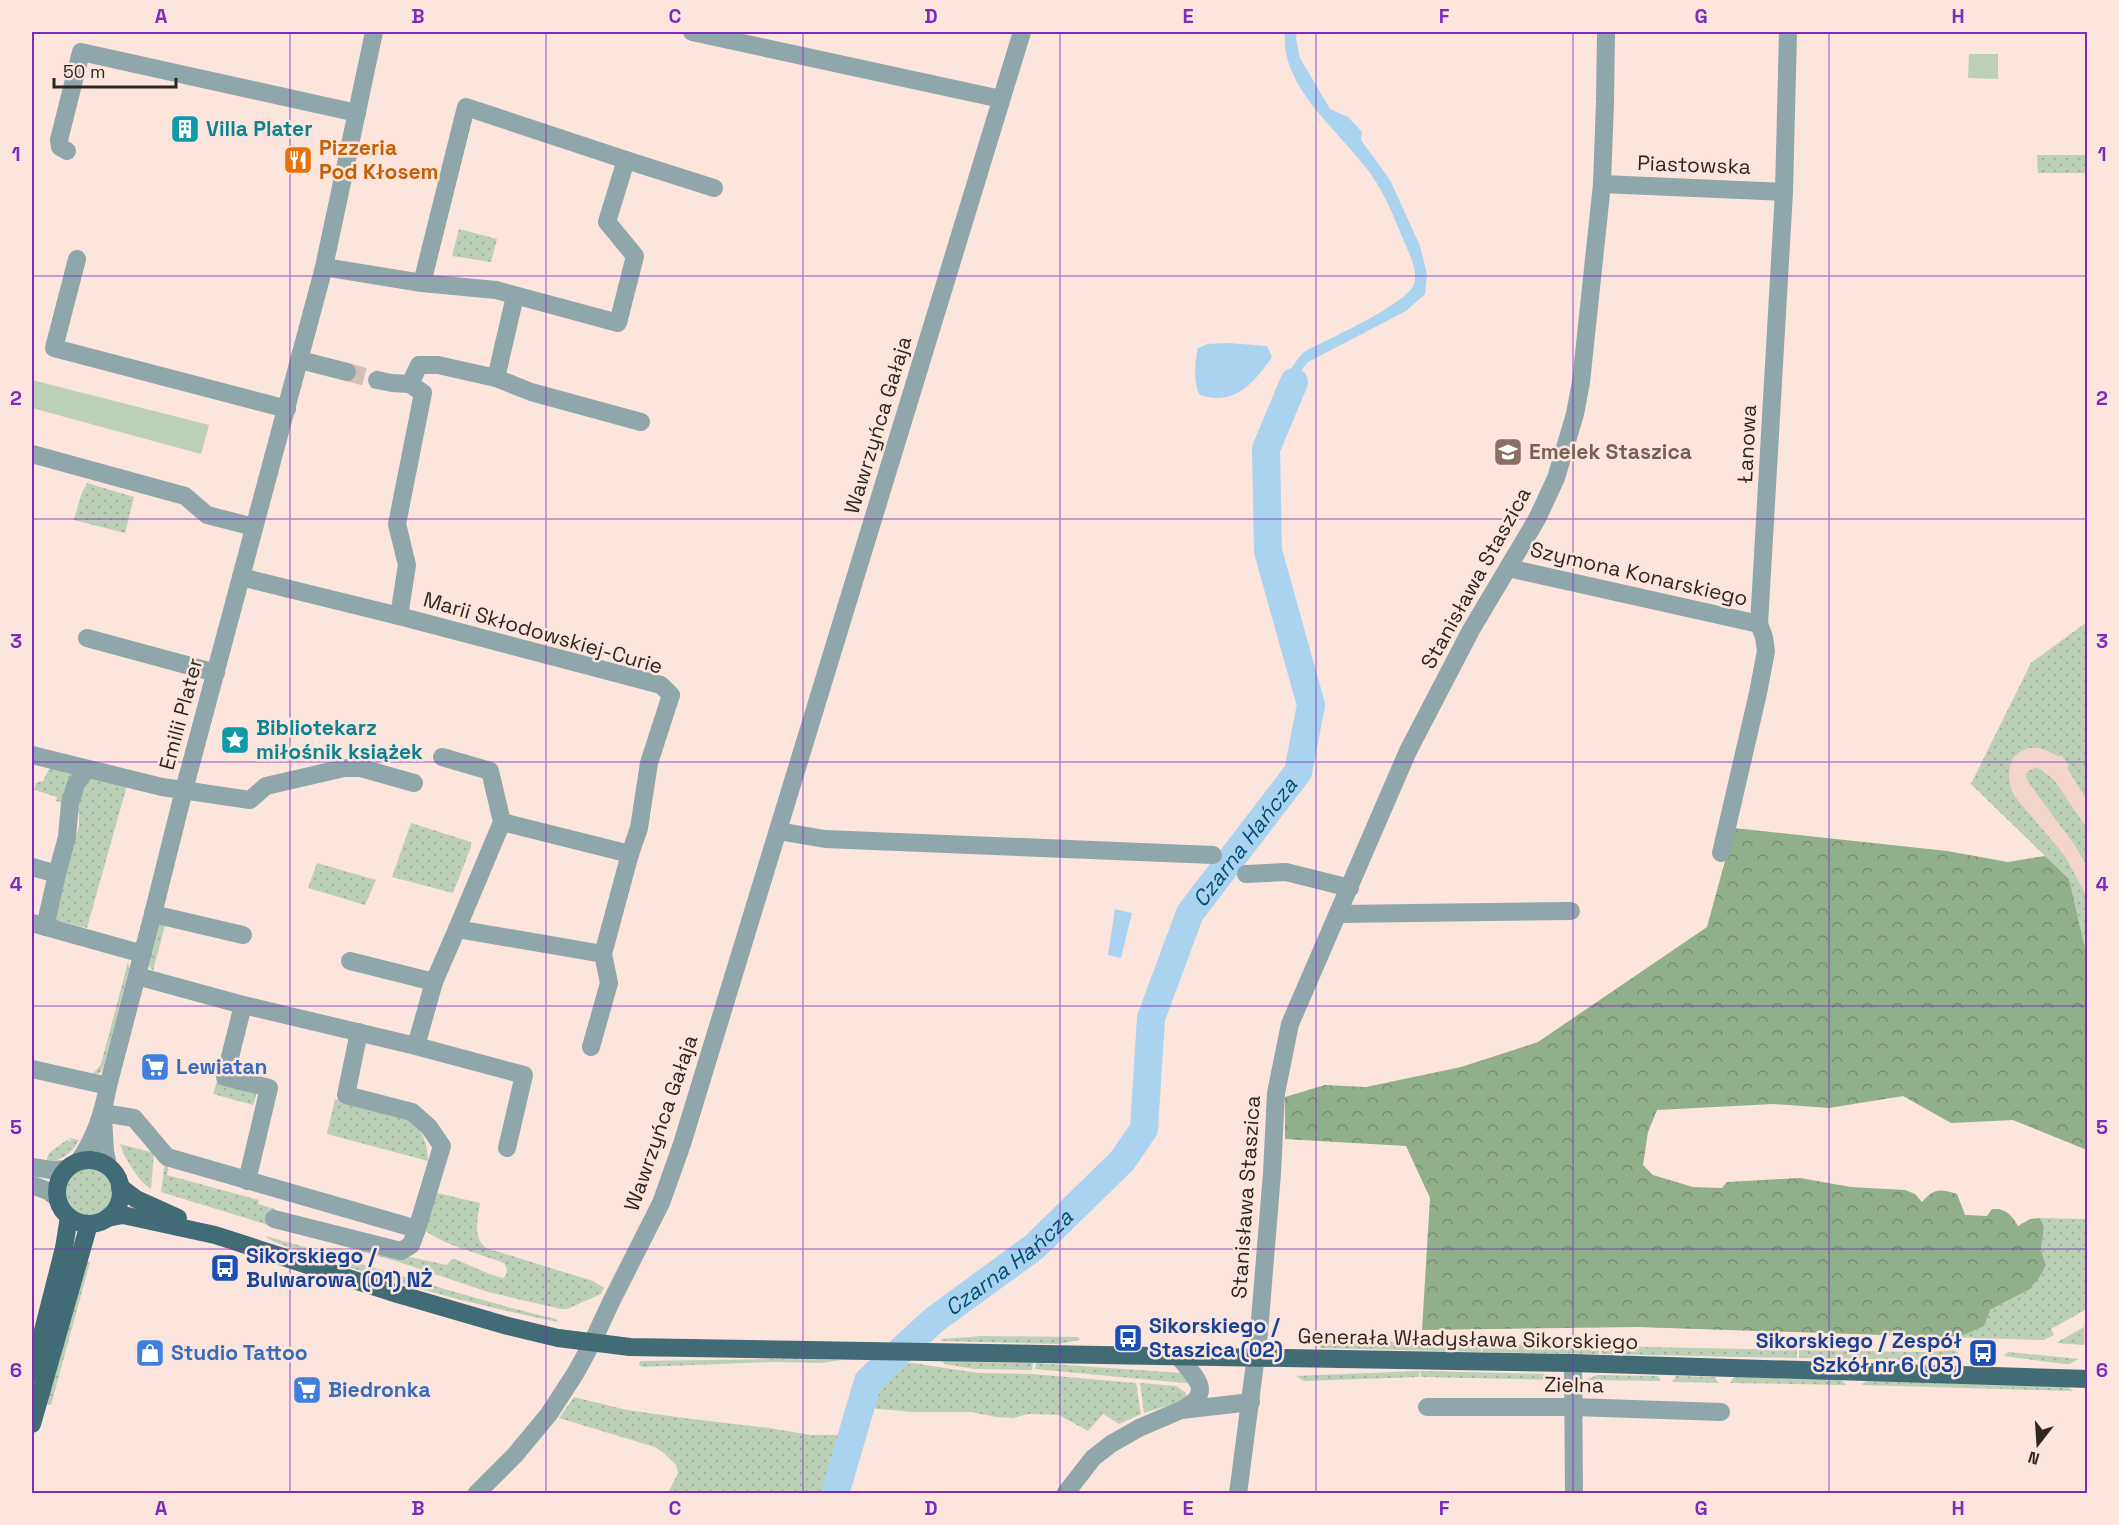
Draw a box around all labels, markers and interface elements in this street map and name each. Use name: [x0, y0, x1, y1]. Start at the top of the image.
text: A: [155, 3, 168, 29]
text: B: [411, 3, 425, 29]
text: C: [669, 3, 682, 29]
text: D: [924, 3, 938, 29]
text: E: [1182, 3, 1194, 29]
text: F: [1439, 3, 1450, 29]
text: G: [1694, 3, 1708, 29]
text: H: [1951, 3, 1965, 29]
scale bar: [54, 51, 176, 89]
text: 50 m: [63, 60, 105, 83]
building icon: Villa Plater: [169, 113, 201, 145]
place label: Villa Plater: [206, 115, 313, 142]
place label: Pizzeria Pod Kłosem: [319, 134, 438, 185]
text: 1: [11, 141, 21, 167]
text: 1: [2097, 141, 2107, 167]
restaurant icon: Pizzeria Pod Kłosem: [282, 144, 314, 176]
street label: Piastowska: [1637, 149, 1751, 180]
street label: Wawrzyńca Gałaja: [838, 333, 917, 517]
text: 2: [10, 385, 22, 411]
text: 2: [2096, 385, 2108, 411]
street label: Łanowa: [1731, 404, 1762, 484]
school or university icon: Emelek Staszica: [1492, 436, 1524, 468]
place label: Emelek Staszica: [1529, 438, 1692, 465]
street label: Stanisława Staszica: [1414, 482, 1537, 673]
street label: Szymona Konarskiego: [1528, 535, 1751, 612]
street label: Marii Skłodowskiej-Curie: [420, 585, 666, 680]
text: 3: [10, 628, 22, 654]
text: 3: [2096, 628, 2108, 654]
street label: Emilii Plater: [153, 655, 208, 773]
place label: Bibliotekarz miłośnik książek: [256, 714, 423, 765]
place icon: Bibliotekarz miłośnik książek: [219, 724, 251, 756]
water label: Czarna Hańcza: [1186, 771, 1303, 912]
text: 4: [10, 871, 23, 897]
text: 4: [2096, 871, 2109, 897]
street label: Wawrzyńca Gałaja: [618, 1031, 703, 1214]
supermarket icon: Lewiatan: [139, 1051, 171, 1083]
place label: Lewiatan: [176, 1053, 268, 1080]
street label: Stanisława Staszica: [1225, 1094, 1266, 1299]
text: 5: [10, 1114, 22, 1140]
text: 5: [2096, 1114, 2108, 1140]
water label: Czarna Hańcza: [939, 1203, 1079, 1322]
place label: Sikorskiego / Bulwarowa (01) NŻ: [246, 1242, 433, 1293]
bus stop icon: Sikorskiego / Bulwarowa (01) NŻ: [209, 1252, 241, 1284]
place label: Sikorskiego / Staszica (02): [1149, 1312, 1283, 1363]
bus stop icon: Sikorskiego / Staszica (02): [1112, 1322, 1144, 1354]
street label: Generała Władysława Sikorskiego: [1297, 1322, 1639, 1355]
place label: Sikorskiego / Zespół Szkół nr 6 (03): [1756, 1327, 1962, 1378]
shop icon: Studio Tattoo: [134, 1337, 166, 1369]
bus stop icon: Sikorskiego / Zespół Szkół nr 6 (03): [1967, 1337, 1999, 1369]
place label: Studio Tattoo: [171, 1339, 308, 1366]
text: 6: [10, 1357, 22, 1383]
text: 6: [2096, 1357, 2108, 1383]
street label: Zielna: [1544, 1370, 1604, 1399]
supermarket icon: Biedronka: [291, 1374, 323, 1406]
place label: Biedronka: [328, 1376, 431, 1403]
north arrow: [2008, 1414, 2068, 1474]
text: N: [2026, 1446, 2042, 1469]
text: A: [155, 1495, 168, 1521]
text: B: [411, 1495, 425, 1521]
text: C: [669, 1495, 682, 1521]
text: D: [924, 1495, 938, 1521]
text: E: [1182, 1495, 1194, 1521]
text: F: [1439, 1495, 1450, 1521]
text: G: [1694, 1495, 1708, 1521]
text: H: [1951, 1495, 1965, 1521]

